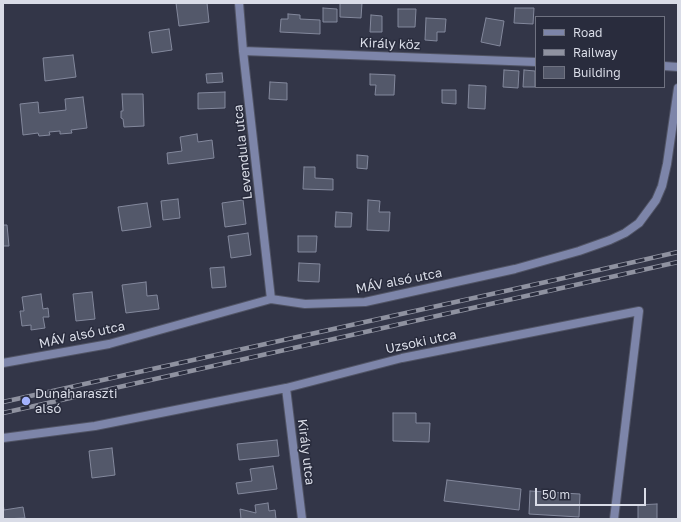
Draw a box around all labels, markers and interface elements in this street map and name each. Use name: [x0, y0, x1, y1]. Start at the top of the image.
legend: [535, 16, 665, 88]
text: Road: [573, 25, 602, 40]
street label: Király köz: [359, 35, 421, 53]
text: Railway: [573, 45, 618, 60]
text: Building: [573, 65, 621, 80]
street label: Levendula utca: [230, 104, 256, 200]
street label: MÁV alsó utca: [355, 265, 443, 297]
street label: MÁV alsó utca: [38, 318, 126, 352]
street label: Uzsoki utca: [384, 327, 458, 357]
place label: Dunaharaszti alsó: [35, 386, 117, 417]
marker: Dunaharaszti alsó: [20, 395, 32, 407]
street label: Király utca: [294, 418, 318, 486]
scale bar: [537, 480, 648, 506]
text: 50 m: [542, 487, 570, 502]

